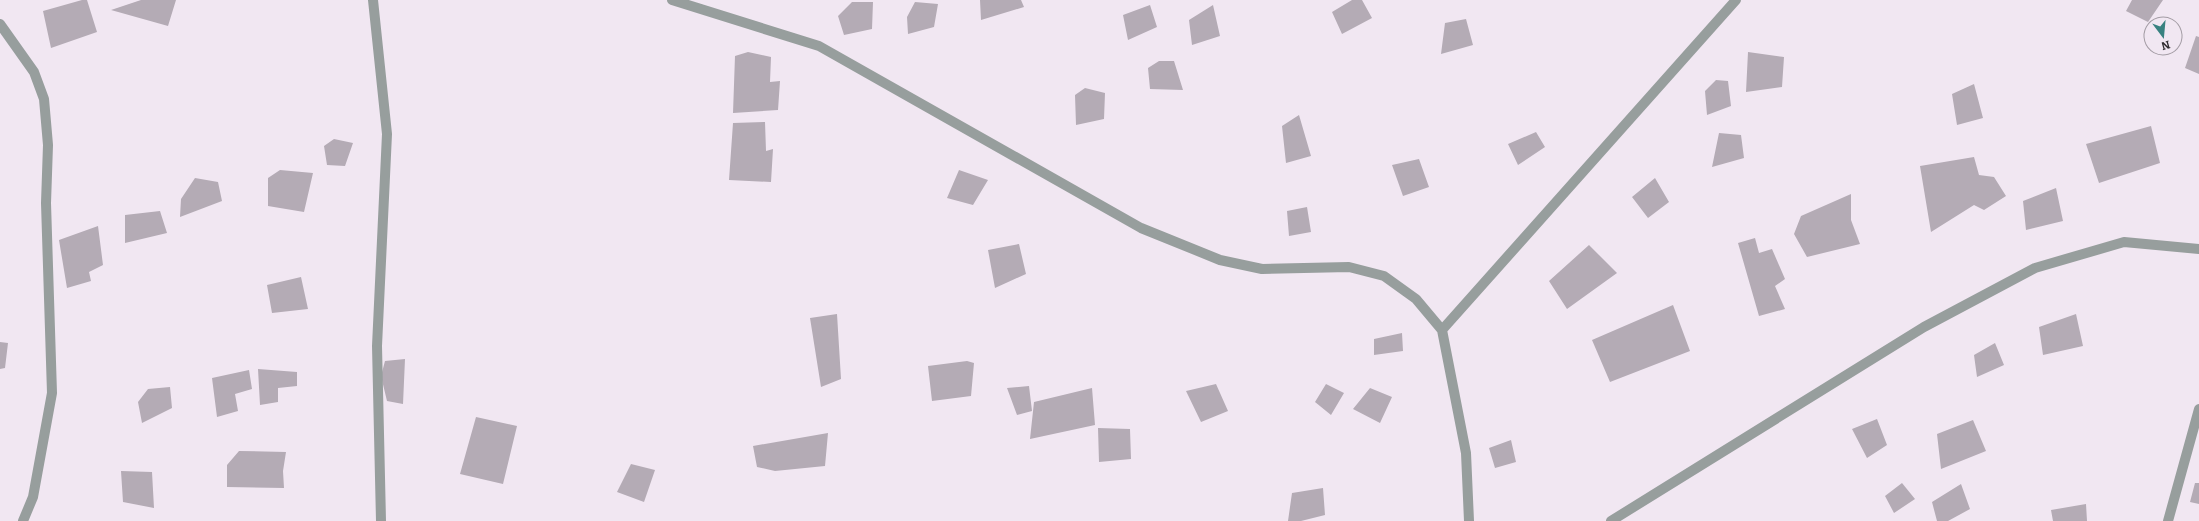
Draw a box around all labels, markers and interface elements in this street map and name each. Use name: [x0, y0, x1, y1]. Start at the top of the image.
north arrow: [2143, 16, 2183, 56]
text: N: [2159, 38, 2171, 53]

